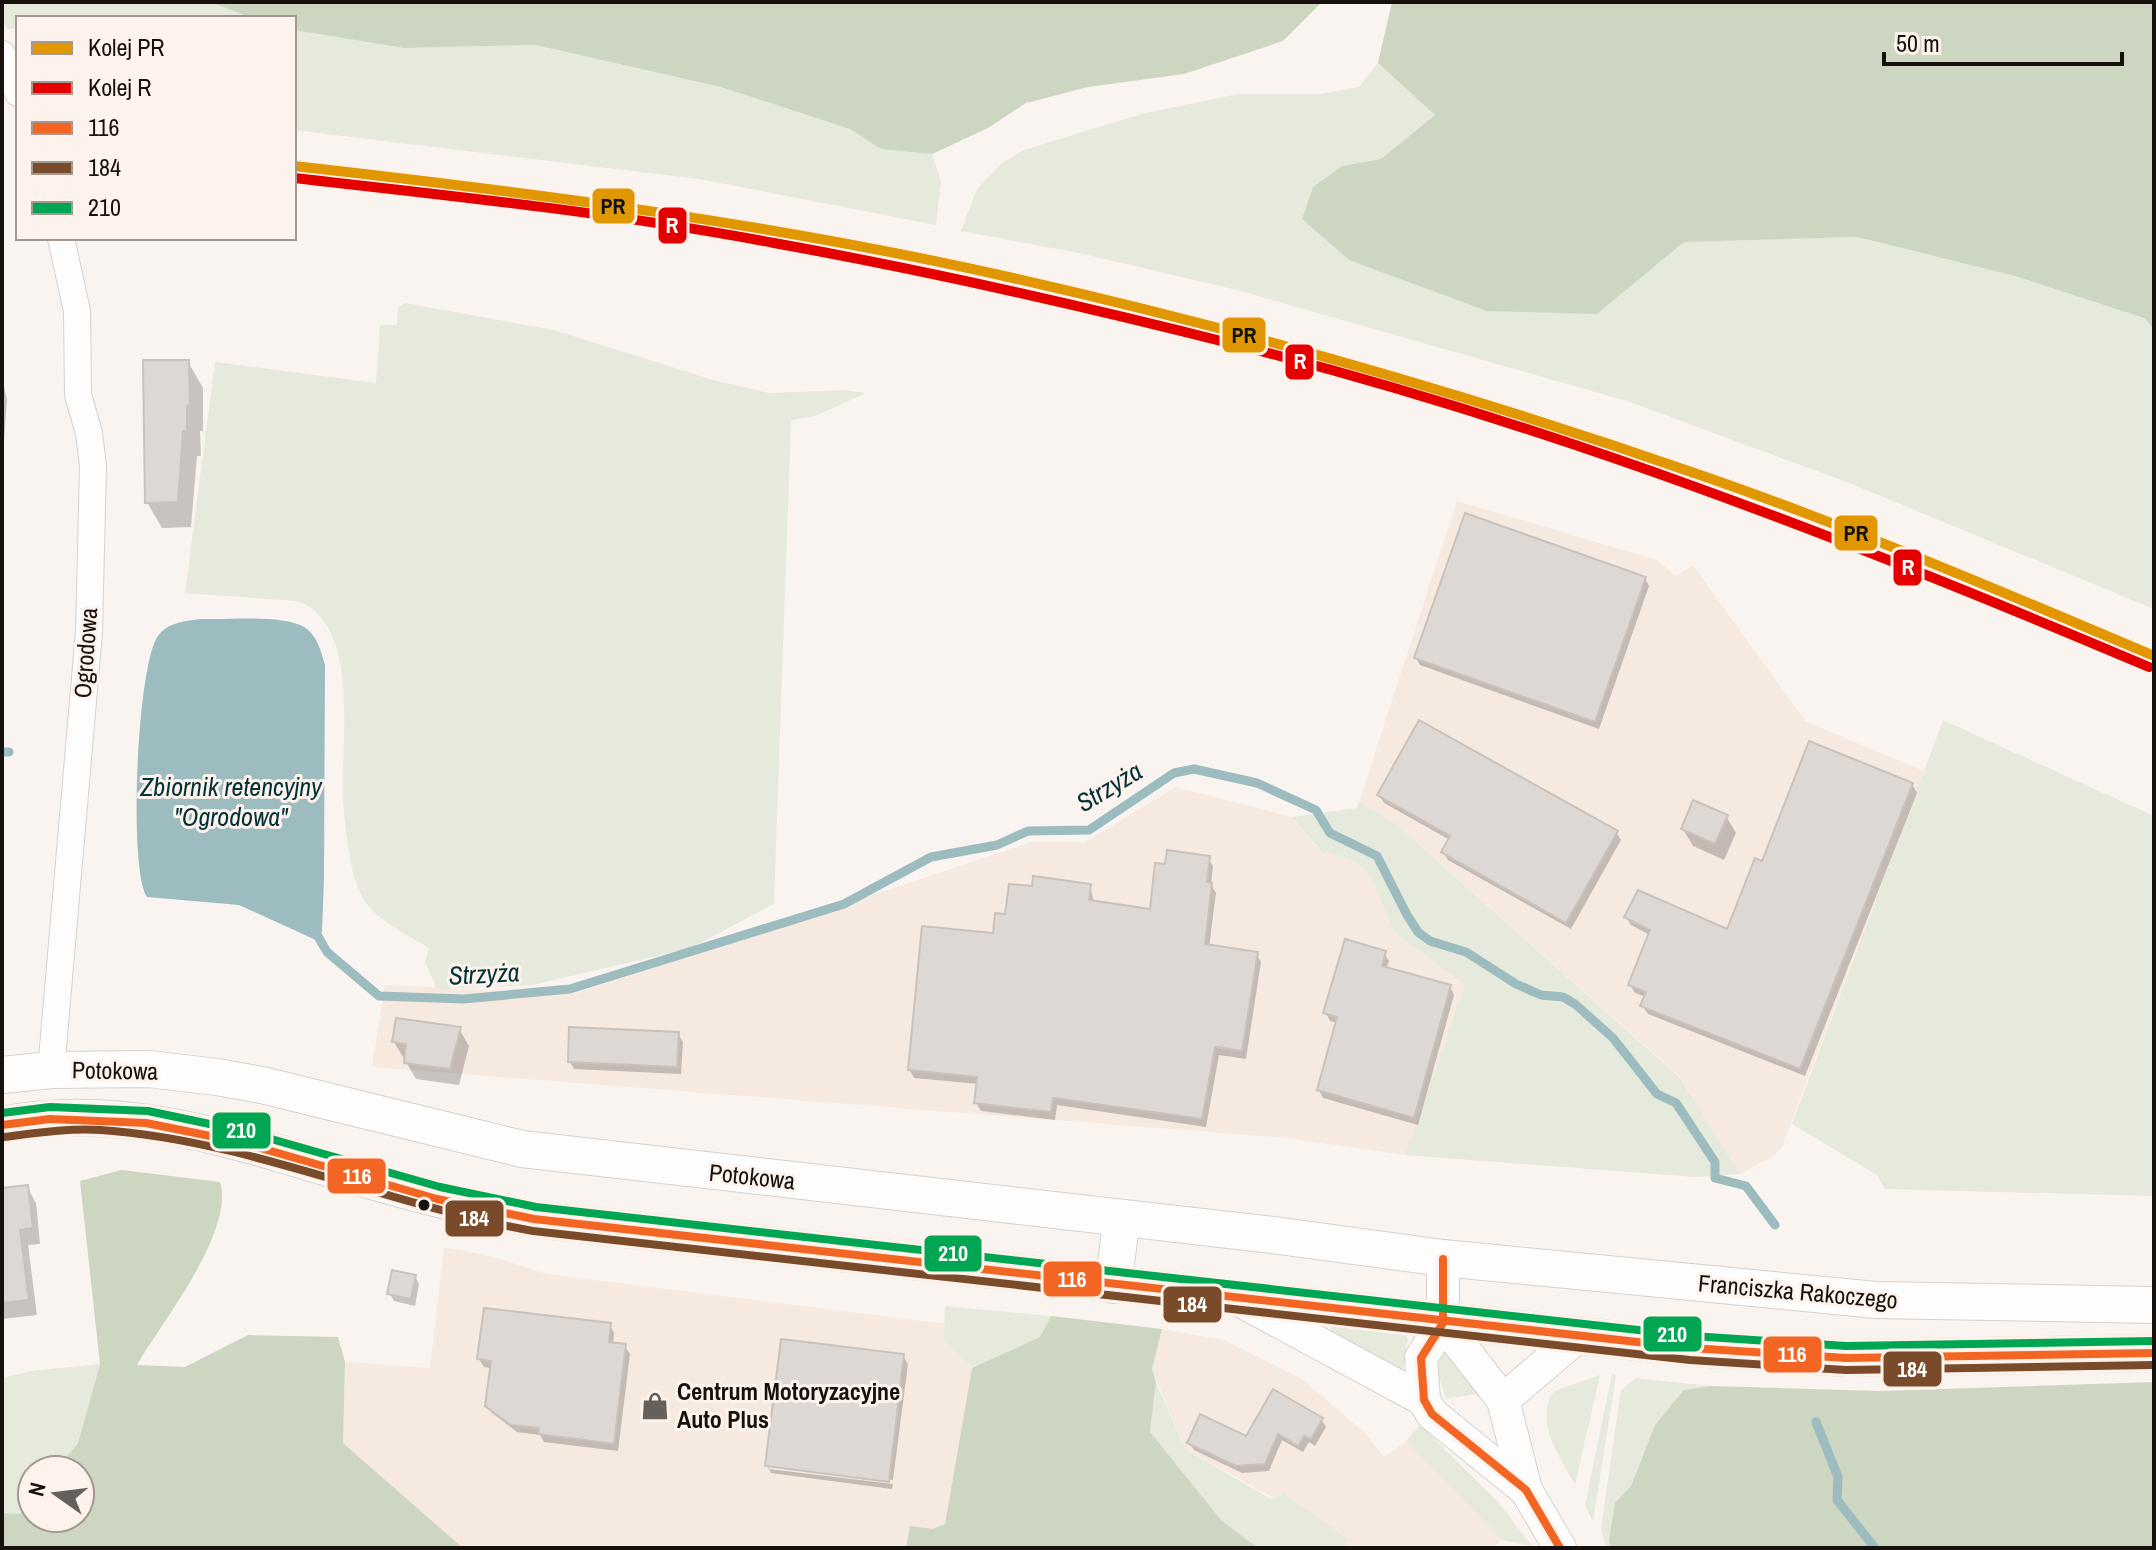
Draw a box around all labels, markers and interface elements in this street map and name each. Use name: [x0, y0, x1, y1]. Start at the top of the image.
legend: [16, 16, 296, 240]
scale bar: [1884, 16, 2122, 66]
text: 50 m: [1896, 27, 1940, 59]
text: Kolej PR: [88, 31, 165, 63]
text: Kolej R: [88, 71, 151, 103]
text: 116: [88, 111, 119, 143]
text: 184: [88, 151, 121, 183]
line badge: PR: [591, 187, 636, 225]
text: 210: [88, 191, 121, 223]
text: PR: [600, 191, 626, 221]
line badge: R: [657, 206, 688, 245]
text: R: [665, 210, 679, 240]
line badge: PR: [1221, 316, 1267, 354]
text: PR: [1231, 320, 1257, 350]
line badge: R: [1284, 343, 1315, 381]
text: R: [1293, 346, 1307, 376]
line badge: PR: [1833, 514, 1879, 552]
text: PR: [1843, 518, 1869, 548]
line badge: R: [1892, 548, 1923, 587]
text: R: [1901, 552, 1915, 582]
street label: Ogrodowa: [66, 606, 104, 699]
water label: Strzyża: [1069, 753, 1148, 820]
water label: Zbiornik retencyjny "Ogrodowa": [139, 769, 323, 834]
water label: Strzyża: [448, 954, 521, 993]
street label: Potokowa: [72, 1053, 159, 1087]
line badge: 210: [211, 1111, 272, 1150]
text: 210: [226, 1115, 256, 1145]
street label: Potokowa: [707, 1156, 797, 1196]
line badge: 116: [326, 1157, 387, 1195]
text: 116: [342, 1161, 372, 1191]
unlabelled marker: [416, 1197, 432, 1213]
line badge: 184: [444, 1199, 505, 1238]
text: 184: [459, 1203, 489, 1233]
line badge: 210: [923, 1234, 983, 1273]
text: 210: [938, 1238, 968, 1268]
line badge: 116: [1042, 1260, 1103, 1298]
text: 116: [1057, 1264, 1087, 1294]
street label: Franciszka Rakoczego: [1697, 1266, 1899, 1316]
line badge: 184: [1162, 1285, 1223, 1324]
text: 184: [1177, 1289, 1207, 1319]
line badge: 210: [1642, 1315, 1703, 1353]
text: 210: [1657, 1319, 1687, 1349]
line badge: 116: [1762, 1335, 1823, 1374]
text: 116: [1777, 1339, 1807, 1369]
line badge: 184: [1882, 1350, 1943, 1388]
text: 184: [1897, 1354, 1927, 1384]
place label: Centrum Motoryzacyjne Auto Plus: [677, 1375, 900, 1435]
shop icon: Centrum Motoryzacyjne Auto Plus: [640, 1391, 670, 1421]
north arrow: [16, 1454, 96, 1534]
text: N: [20, 1479, 53, 1499]

